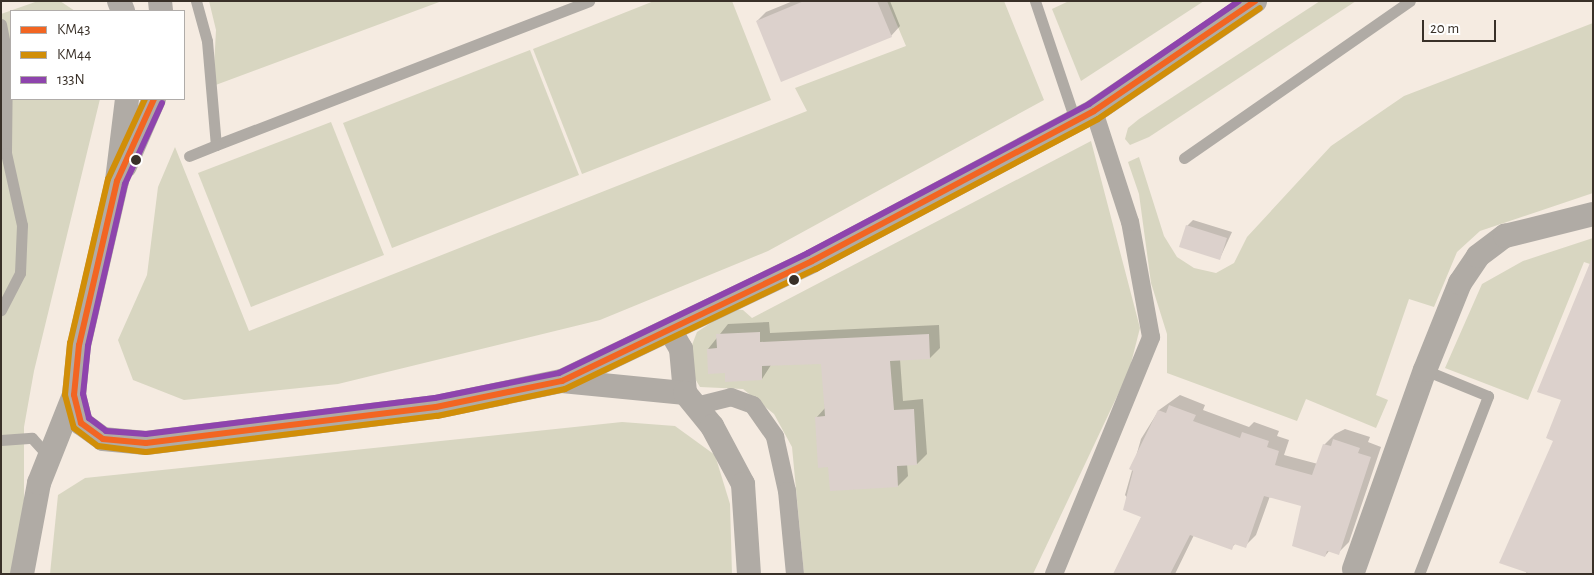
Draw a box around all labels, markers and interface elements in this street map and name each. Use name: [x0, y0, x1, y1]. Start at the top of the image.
legend: [10, 10, 185, 100]
scale bar: [1424, 10, 1498, 42]
text: 20 m: [1430, 21, 1459, 36]
text: KM43: [57, 22, 90, 37]
text: KM44: [57, 47, 91, 62]
text: 133N: [57, 72, 85, 87]
unlabelled marker: [131, 155, 141, 165]
unlabelled marker: [789, 275, 799, 285]

